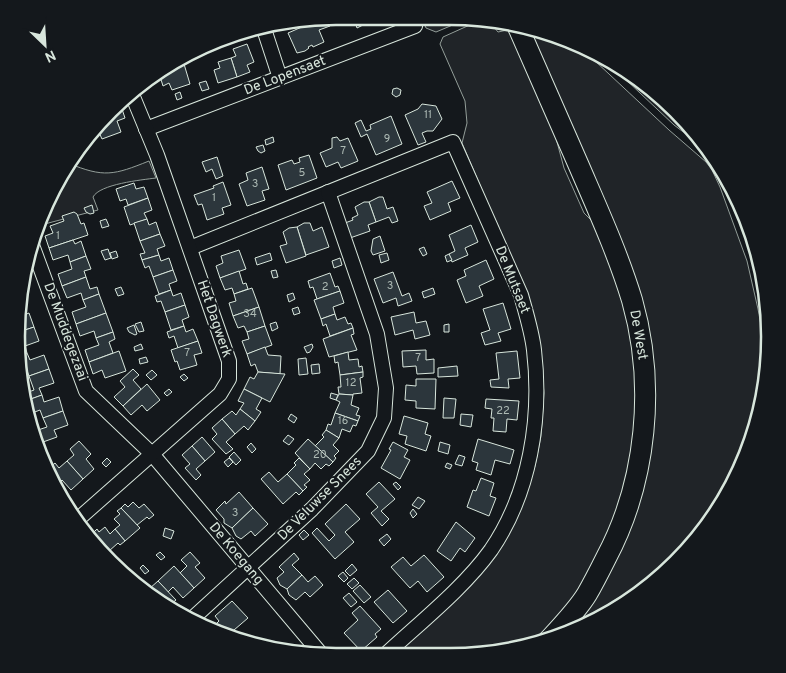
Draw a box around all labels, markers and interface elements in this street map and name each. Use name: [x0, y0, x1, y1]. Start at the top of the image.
north arrow: [20, 20, 70, 70]
text: N: [42, 46, 58, 65]
street label: De Lopensaet: [242, 53, 328, 99]
house number: 11: [424, 108, 432, 122]
house number: 9: [384, 132, 390, 146]
house number: 7: [340, 144, 346, 158]
house number: 5: [299, 166, 306, 180]
house number: 3: [252, 177, 258, 191]
house number: 1: [212, 191, 216, 205]
house number: 1: [56, 229, 60, 243]
street label: De Mutsaet: [491, 244, 533, 316]
street label: Het Dagwerk: [193, 278, 235, 360]
house number: 3: [387, 279, 393, 293]
street label: De Muddegezaai: [39, 280, 91, 384]
house number: 2: [322, 280, 328, 294]
house number: 34: [243, 307, 257, 321]
street label: De West: [625, 309, 651, 361]
house number: 7: [184, 346, 190, 360]
house number: 7: [415, 351, 421, 365]
house number: 12: [346, 376, 356, 390]
house number: 22: [496, 404, 510, 418]
house number: 16: [338, 414, 348, 428]
house number: 20: [313, 448, 327, 462]
street label: De Veluwse Snees: [274, 453, 366, 545]
house number: 3: [232, 506, 238, 520]
street label: De Koegang: [205, 519, 267, 589]

